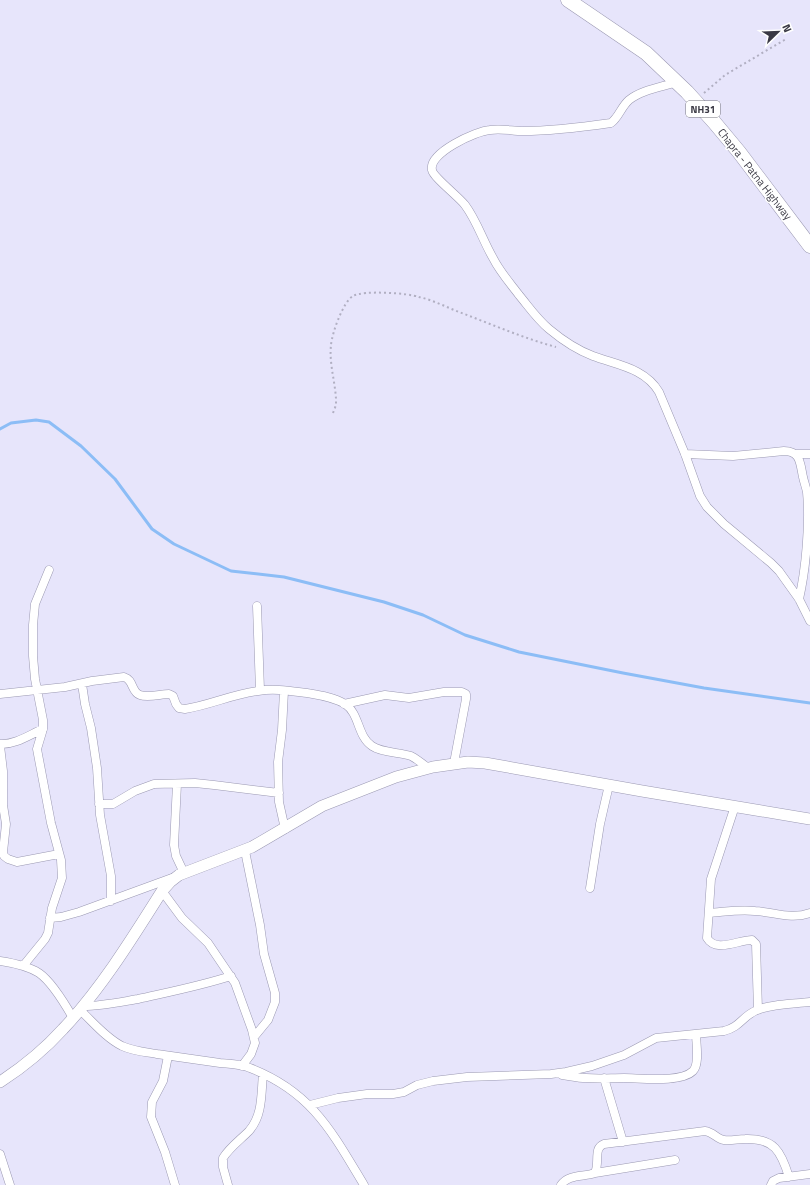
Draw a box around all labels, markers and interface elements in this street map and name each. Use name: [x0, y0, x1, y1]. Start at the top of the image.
north arrow: [758, 12, 798, 52]
text: N: [778, 21, 796, 35]
road number: NH31: [686, 101, 720, 117]
street label: Chapra - Patna Highway: [714, 125, 796, 224]

